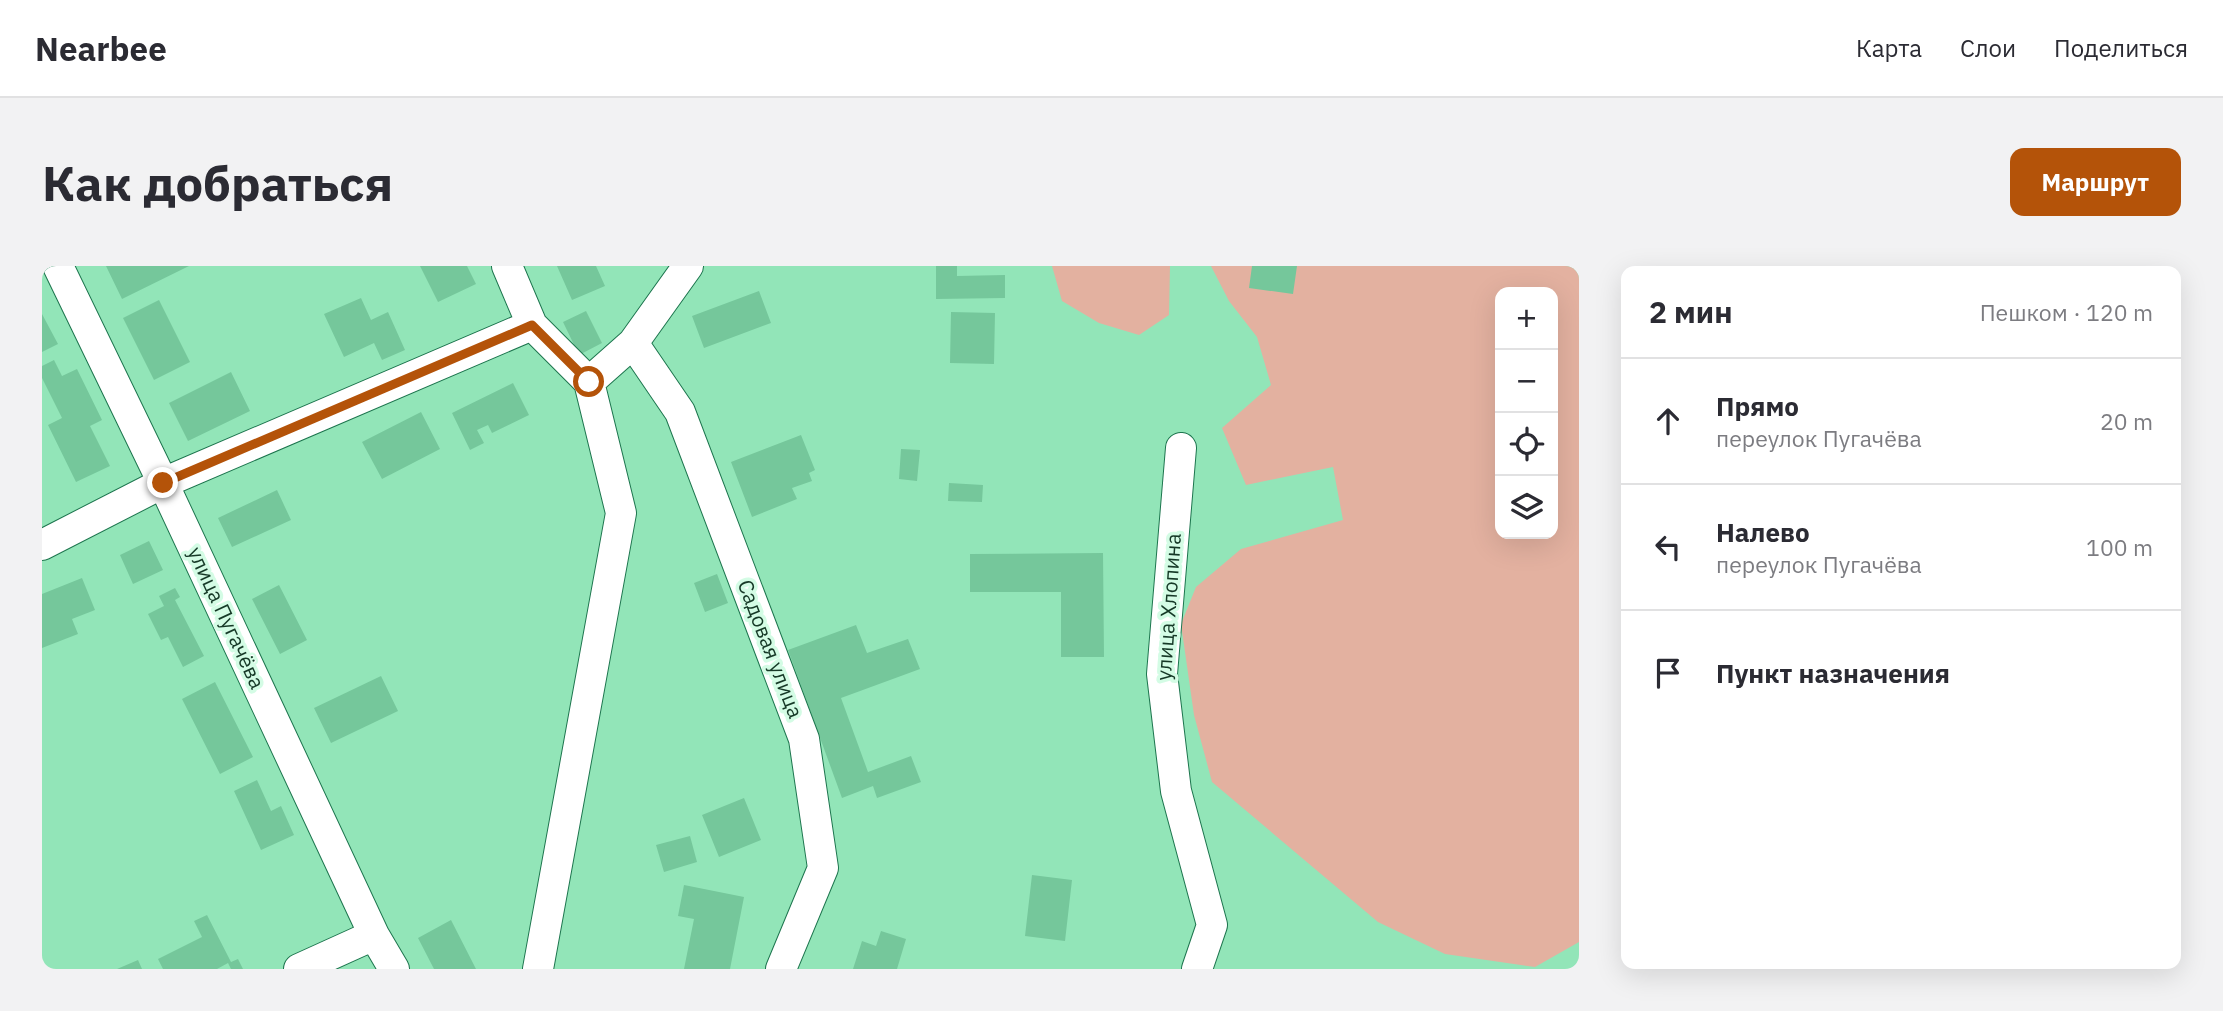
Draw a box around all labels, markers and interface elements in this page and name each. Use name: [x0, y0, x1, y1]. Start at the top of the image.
text: Nearbee: [35, 27, 167, 70]
text: Карта: [1856, 32, 1922, 64]
text: Слои: [1960, 32, 2016, 64]
text: Поделиться: [2054, 32, 2188, 64]
button: Маршрут: [2010, 148, 2181, 216]
text: Как добраться: [42, 151, 393, 214]
map controls: [1495, 287, 1558, 539]
button: +: [1495, 287, 1558, 350]
text: 2 мин: [1649, 292, 1733, 331]
text: Пешком · 120 m: [1980, 297, 2153, 327]
button: −: [1495, 350, 1558, 413]
route start: [573, 366, 604, 397]
text: Прямо: [1716, 389, 1799, 423]
icon: ahead: [1649, 402, 1687, 440]
text: 20 m: [2100, 406, 2153, 436]
button: locate: [1495, 413, 1558, 476]
text: переулок Пугачёва: [1716, 423, 1922, 453]
route end: [147, 467, 178, 498]
button: layers: [1495, 476, 1558, 539]
text: Налево: [1716, 515, 1810, 549]
icon: left: [1649, 528, 1687, 566]
street label: улица Хлопина: [1149, 532, 1187, 682]
text: 100 m: [2086, 532, 2153, 562]
street label: улица Пугачёва: [182, 542, 272, 693]
text: переулок Пугачёва: [1716, 549, 1922, 579]
street label: Садовая улица: [732, 575, 810, 722]
icon: arrive: [1649, 654, 1687, 692]
text: Пункт назначения: [1716, 656, 1950, 690]

